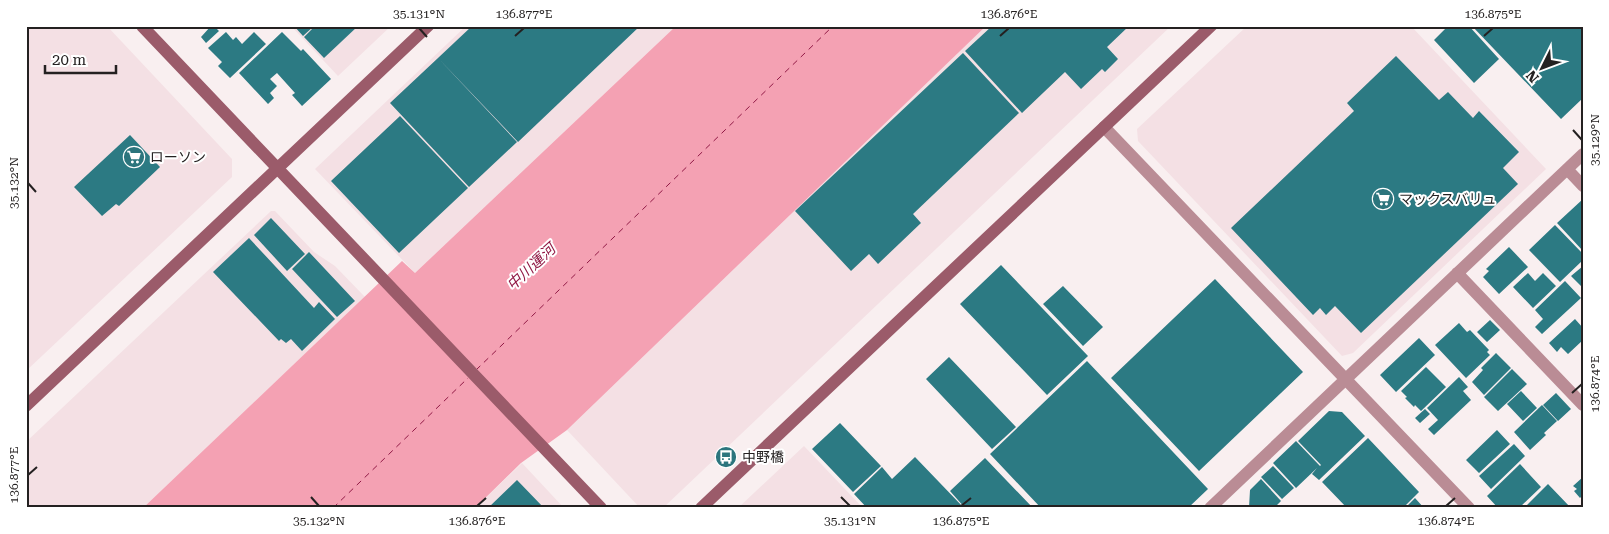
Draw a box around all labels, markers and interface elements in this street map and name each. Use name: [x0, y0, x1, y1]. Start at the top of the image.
text: 35.131°N: [393, 7, 445, 21]
text: 136.877°E: [496, 7, 552, 21]
text: 136.876°E: [981, 7, 1037, 21]
text: 136.875°E: [1465, 7, 1521, 21]
scale bar: [45, 42, 116, 74]
north arrow: [1516, 42, 1566, 92]
text: 20 m: [52, 51, 87, 69]
text: N: [1523, 67, 1542, 86]
text: 35.129°N: [1588, 114, 1602, 166]
supermarket icon: ローソン: [122, 145, 146, 169]
place label: ローソン: [150, 149, 206, 165]
text: 35.132°N: [7, 157, 21, 209]
supermarket icon: マックスバリュ: [1371, 187, 1395, 211]
place label: マックスバリュ: [1399, 191, 1497, 207]
water label: 中川運河: [503, 238, 561, 294]
text: 136.874°E: [1588, 356, 1602, 412]
bus stop icon: 中野橋: [714, 445, 738, 469]
text: 136.877°E: [7, 447, 21, 503]
place label: 中野橋: [742, 449, 784, 465]
text: 35.132°N: [293, 514, 345, 528]
text: 136.876°E: [449, 514, 505, 528]
text: 35.131°N: [824, 514, 876, 528]
text: 136.875°E: [933, 514, 989, 528]
text: 136.874°E: [1418, 514, 1474, 528]

